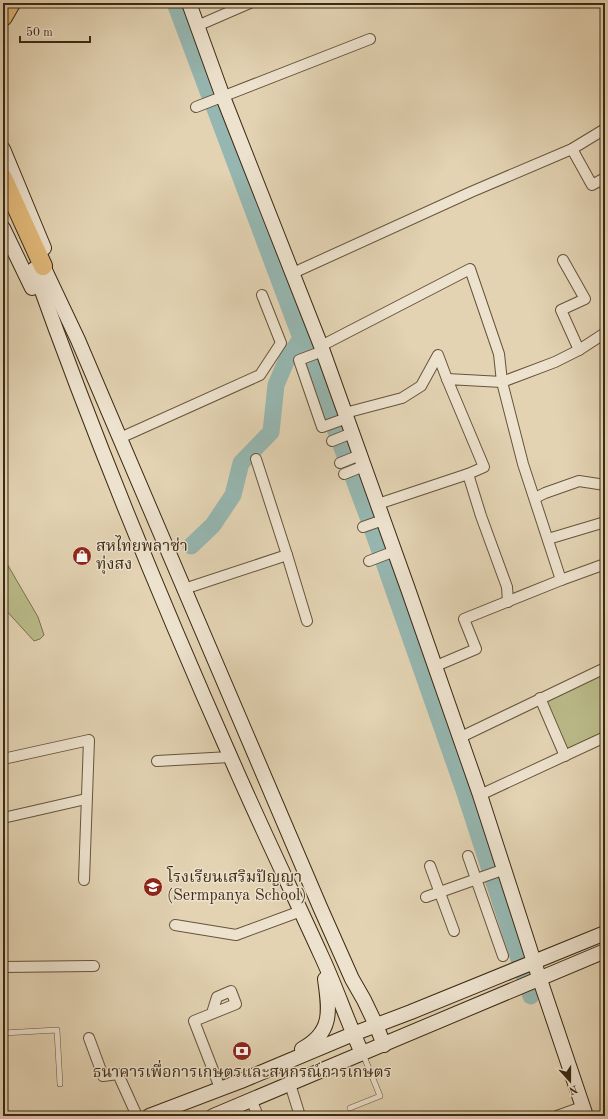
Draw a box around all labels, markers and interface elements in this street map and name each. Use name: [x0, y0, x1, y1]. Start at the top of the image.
scale bar: [20, 18, 90, 44]
text: 50 m: [26, 26, 53, 39]
place label: สหไทยพลาซ่า ทุ่งสง: [96, 535, 188, 575]
shop icon: สหไทยพลาซ่า ทุ่งสง: [71, 545, 93, 567]
place label: โรงเรียนเสริมปัญญา (Sermpanya School): [166, 866, 306, 904]
school or university icon: โรงเรียนเสริมปัญญา (Sermpanya School): [142, 876, 164, 898]
bank icon: ธนาคารเพื่อการเกษตรและสหกรณ์การเกษตร: [231, 1040, 253, 1062]
place label: ธนาคารเพื่อการเกษตรและสหกรณ์การเกษตร: [92, 1060, 392, 1081]
north arrow: [550, 1061, 590, 1101]
text: N: [567, 1082, 579, 1096]

